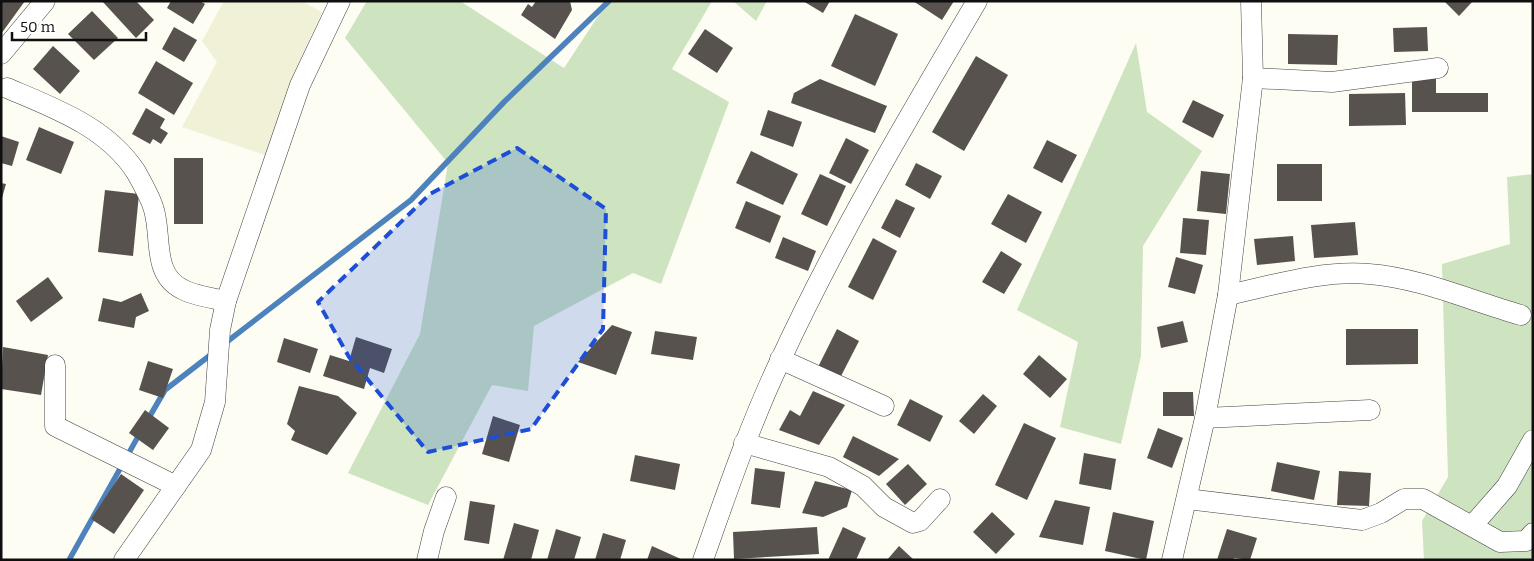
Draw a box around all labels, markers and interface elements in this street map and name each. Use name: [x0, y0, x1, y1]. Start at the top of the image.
scale bar: [12, 10, 146, 42]
text: 50 m: [20, 18, 56, 36]

